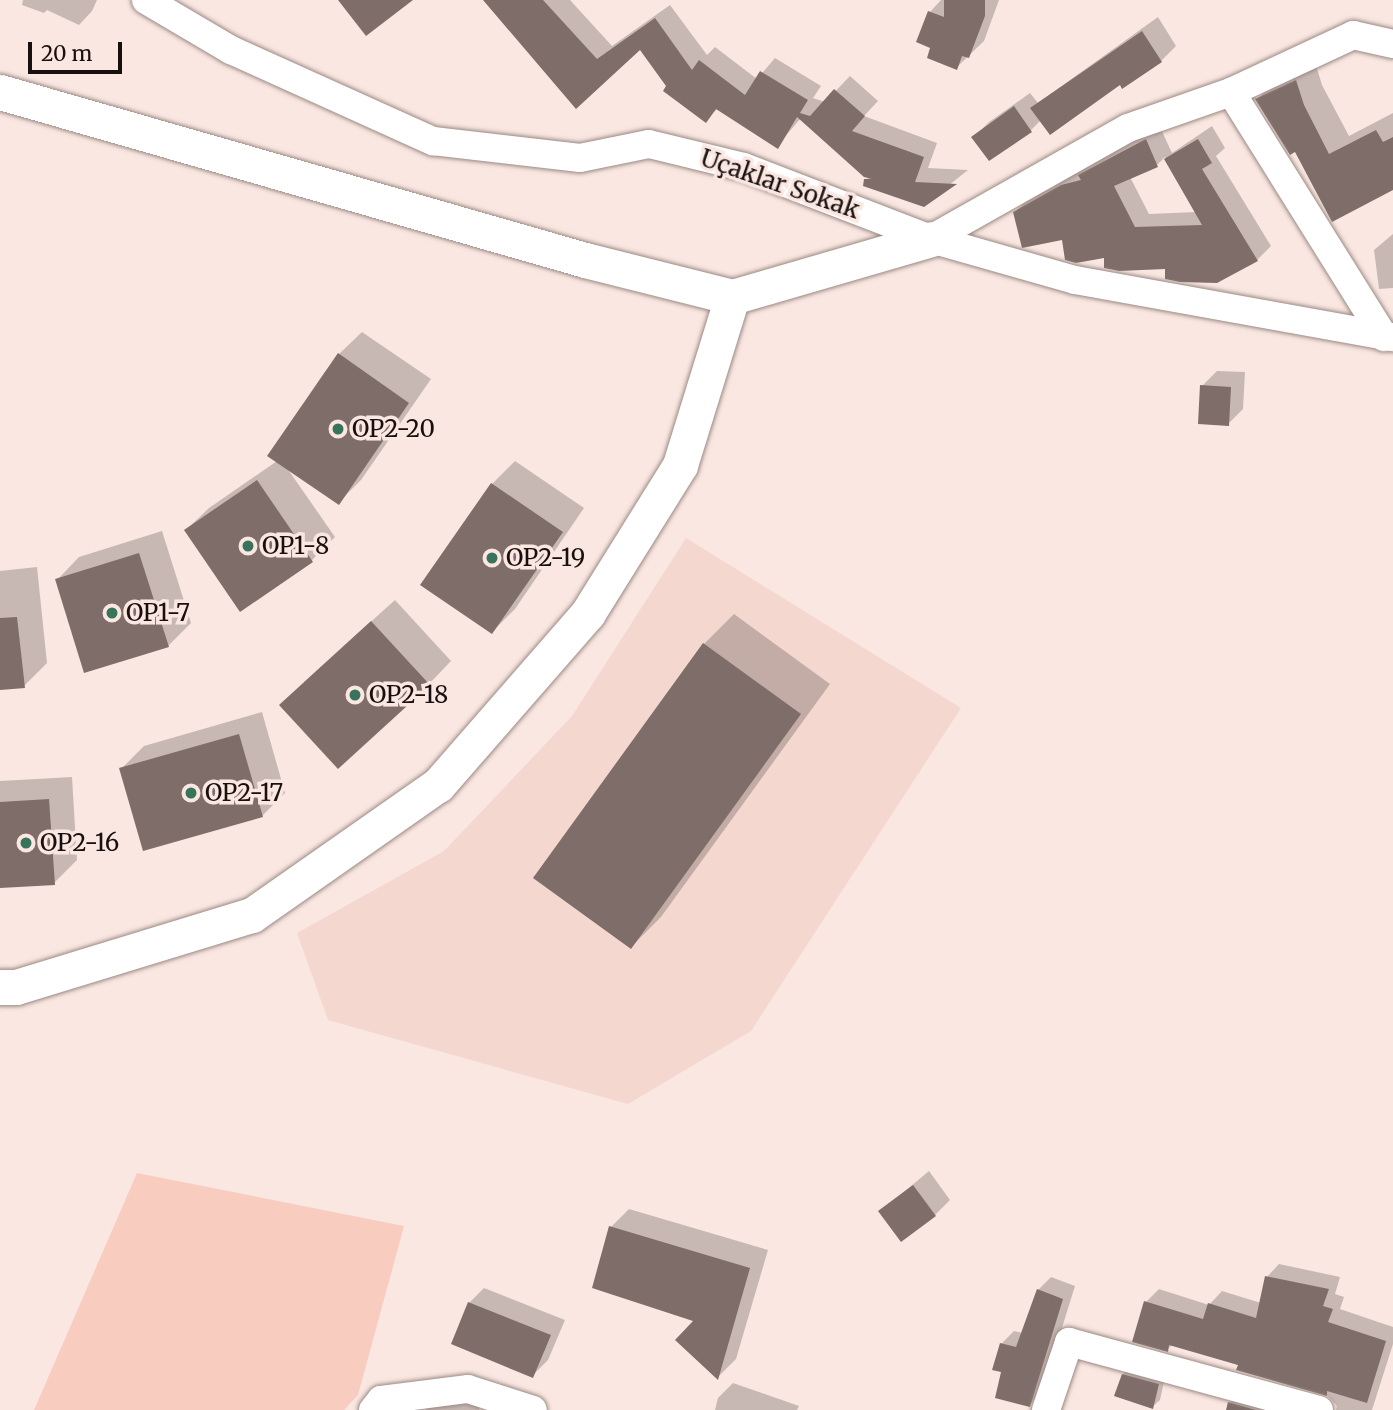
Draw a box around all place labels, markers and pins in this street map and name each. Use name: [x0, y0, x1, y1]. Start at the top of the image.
place label: OP2-20: [352, 415, 435, 443]
marker: OP2-20: [330, 421, 346, 437]
place label: OP1-8: [262, 532, 329, 560]
marker: OP1-8: [240, 538, 256, 554]
place label: OP2-19: [506, 544, 585, 572]
marker: OP2-19: [484, 550, 500, 566]
place label: OP1-7: [126, 599, 190, 627]
marker: OP1-7: [104, 605, 120, 621]
place label: OP2-18: [369, 681, 448, 709]
marker: OP2-18: [347, 687, 363, 703]
place label: OP2-17: [205, 779, 283, 807]
marker: OP2-17: [183, 785, 199, 801]
place label: OP2-16: [40, 829, 119, 857]
marker: OP2-16: [18, 835, 34, 851]

